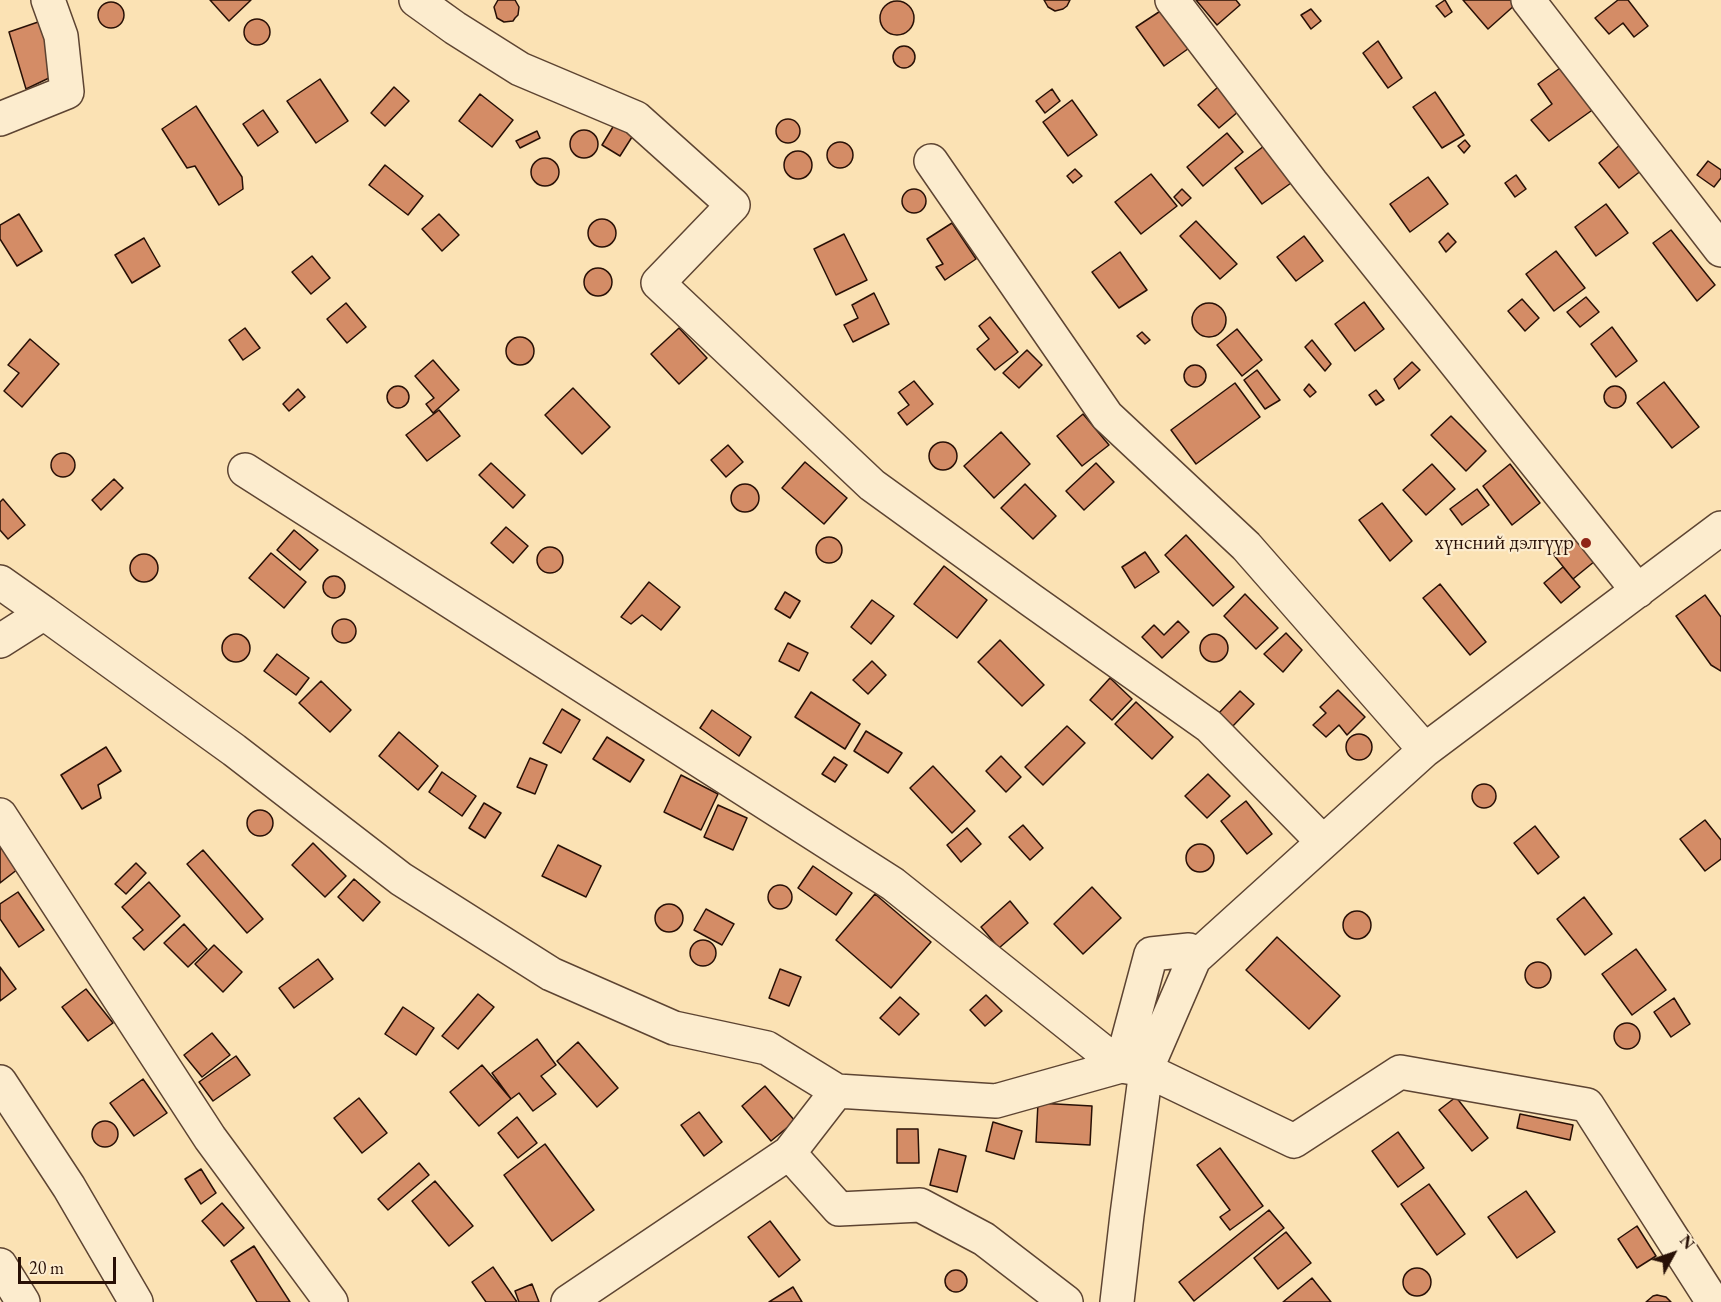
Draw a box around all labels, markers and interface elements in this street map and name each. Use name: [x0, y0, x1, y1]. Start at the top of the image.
place label: хүнсний дэлгүүр: [1435, 530, 1574, 556]
marker: хүнсний дэлгүүр: [1579, 536, 1593, 550]
north arrow: [1643, 1224, 1703, 1284]
text: N: [1675, 1230, 1699, 1254]
scale bar: [21, 1245, 118, 1283]
text: 20 m: [29, 1256, 64, 1279]

